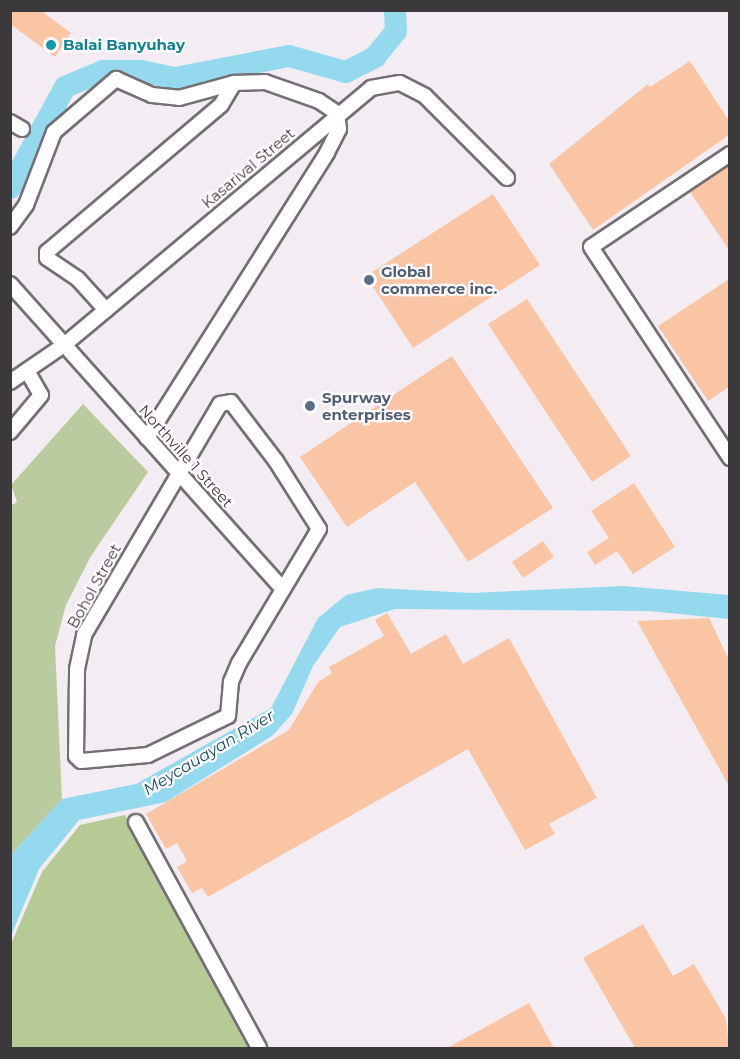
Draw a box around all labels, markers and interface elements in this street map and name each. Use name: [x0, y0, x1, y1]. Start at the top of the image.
place label: Balai Banyuhay: [63, 36, 185, 54]
marker: Balai Banyuhay: [44, 38, 58, 52]
street label: Kasarival Street: [198, 124, 298, 212]
place label: Global commerce inc.: [381, 262, 497, 297]
marker: Global commerce inc.: [362, 273, 376, 287]
place label: Spurway enterprises: [322, 388, 411, 423]
marker: Spurway enterprises: [303, 399, 317, 413]
street label: Northville 1 Street: [135, 401, 237, 511]
street label: Bohol Street: [63, 541, 125, 631]
water label: Meycauayan River: [140, 706, 278, 800]

